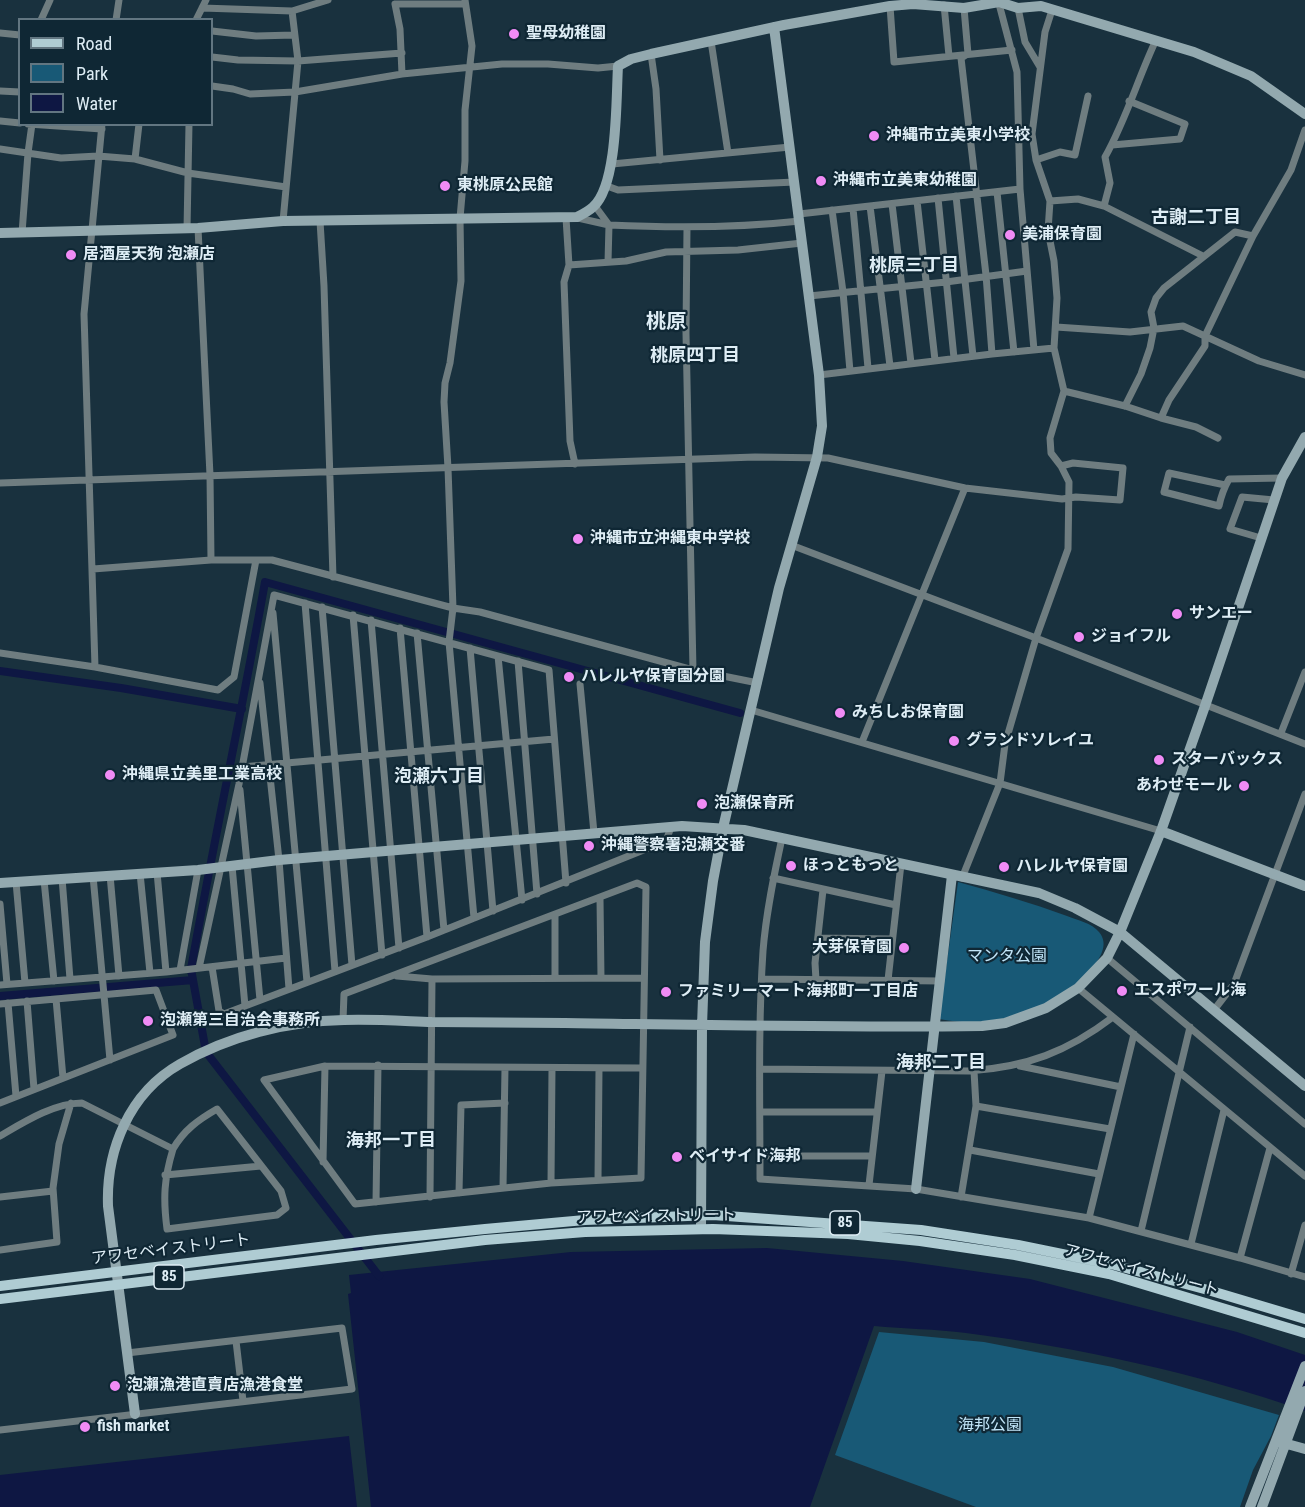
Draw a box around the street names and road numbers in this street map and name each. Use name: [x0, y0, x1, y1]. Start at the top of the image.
street label: アワセベイストリート: [576, 1206, 736, 1228]
road number: 85: [830, 1211, 860, 1235]
street label: アワセベイストリート: [90, 1231, 252, 1269]
street label: アワセベイストリート: [1061, 1241, 1221, 1301]
road number: 85: [154, 1265, 184, 1289]

